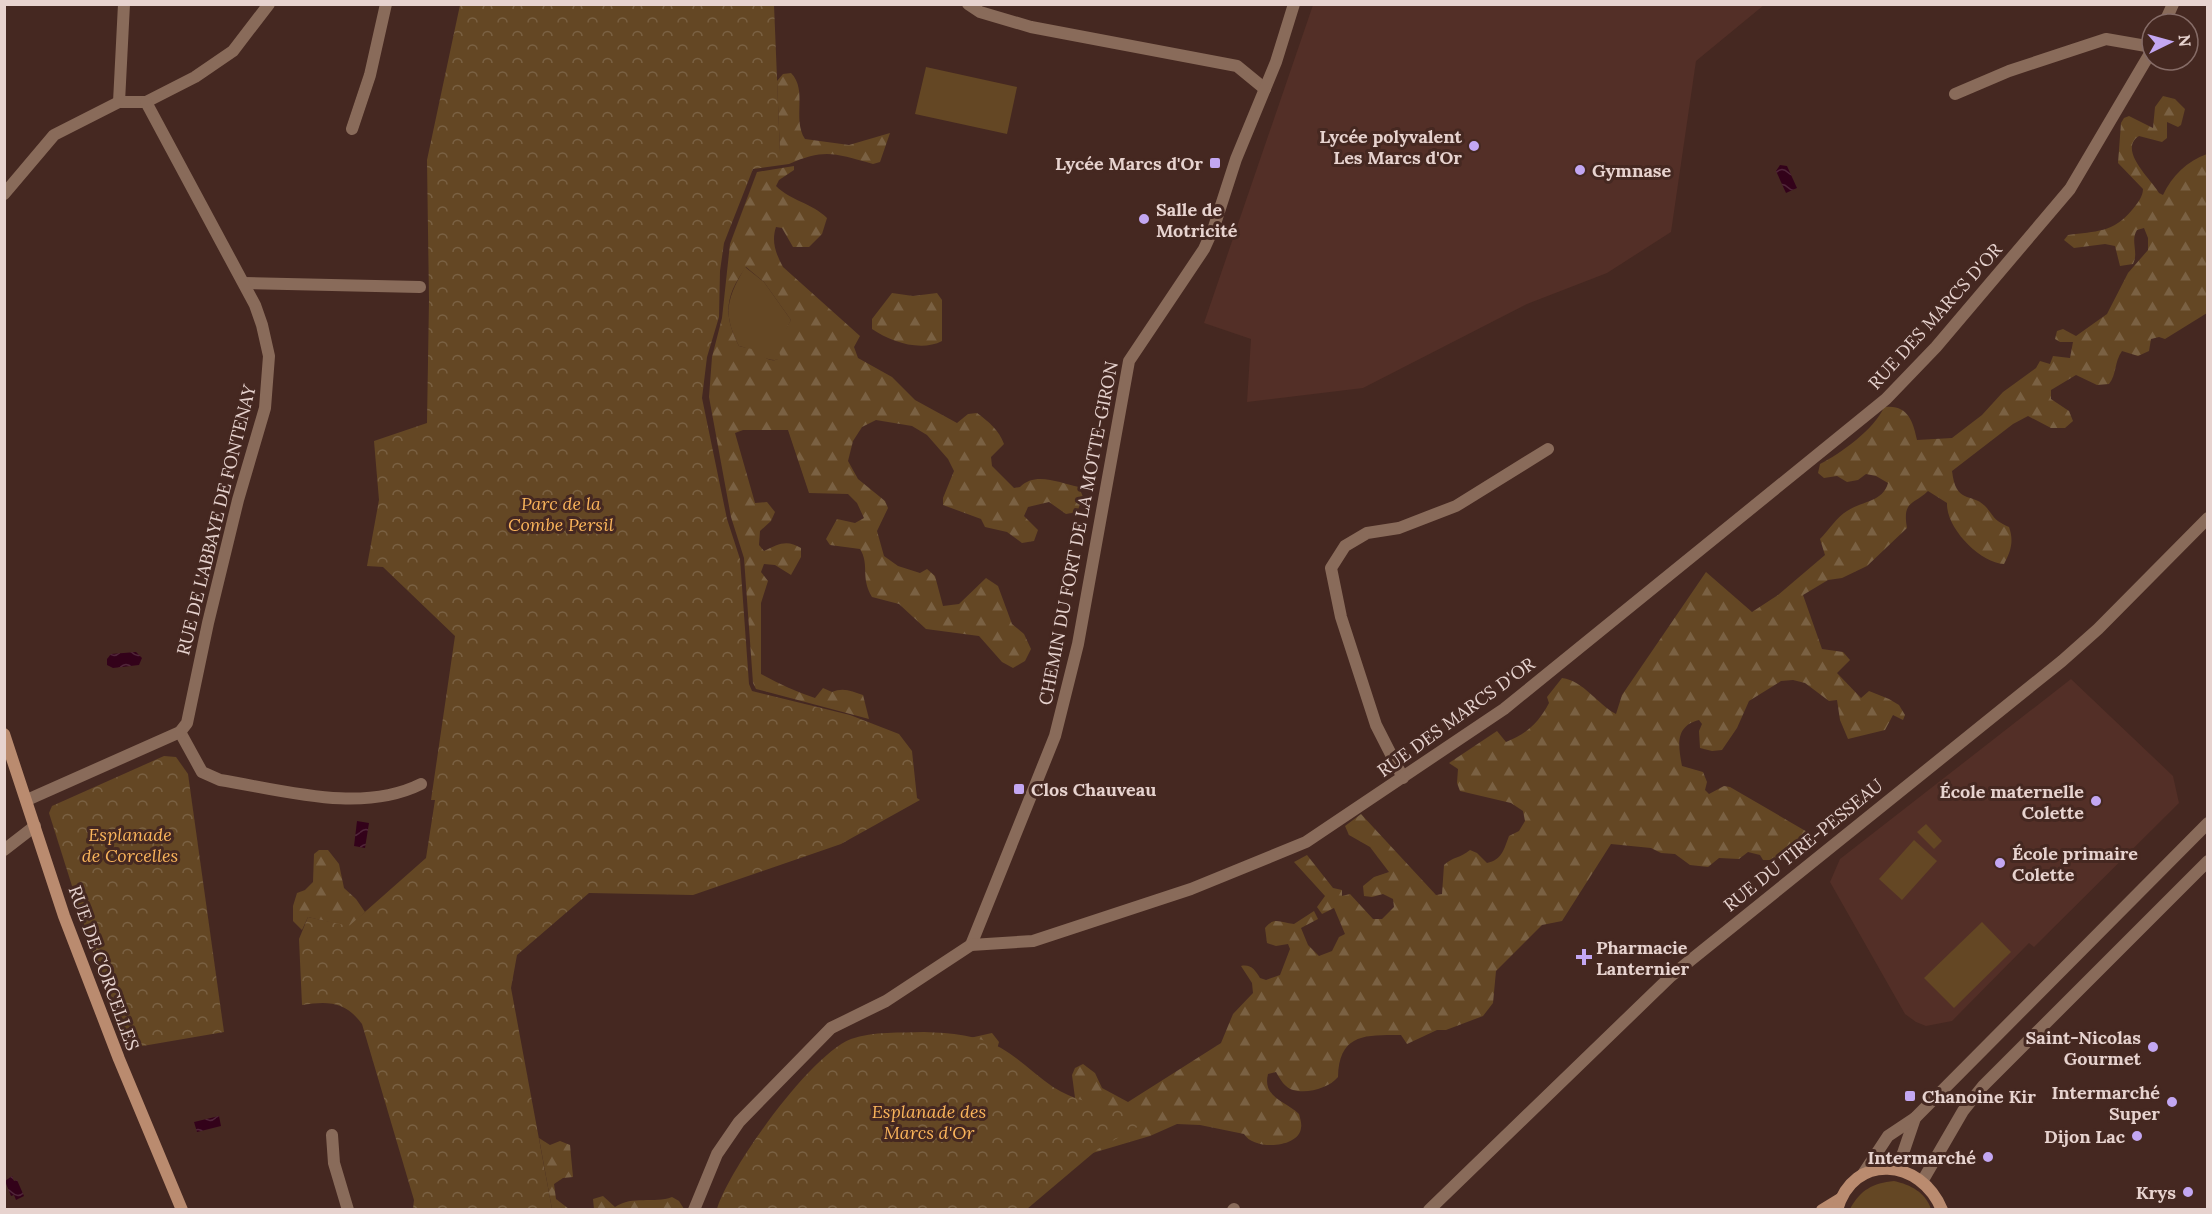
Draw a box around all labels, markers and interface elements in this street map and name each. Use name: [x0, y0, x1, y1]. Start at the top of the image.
north arrow: [2140, 12, 2200, 72]
text: N: [2174, 34, 2195, 48]
place label: Lycée polyvalent Les Marcs d'Or: [1319, 125, 1463, 169]
marker: Lycée polyvalent Les Marcs d'Or: [1467, 139, 1481, 153]
place label: Lycée Marcs d'Or: [1055, 152, 1203, 175]
marker: Lycée Marcs d'Or: [1208, 156, 1222, 170]
place label: Gymnase: [1592, 159, 1672, 182]
marker: Gymnase: [1573, 163, 1587, 177]
place label: Salle de Motricité: [1156, 198, 1238, 242]
marker: Salle de Motricité: [1137, 212, 1151, 226]
street label: RUE DES MARCS D'OR: [1863, 237, 2007, 394]
street label: CHEMIN DU FORT DE LA MOTTE-GIRON: [1033, 359, 1123, 707]
street label: RUE DE L'ABBAYE DE FONTENAY: [171, 382, 261, 658]
park label: Parc de la Combe Persil: [508, 492, 614, 536]
street label: RUE DES MARCS D'OR: [1373, 652, 1540, 782]
street label: RUE DU TIRE-PESSEAU: [1719, 774, 1887, 916]
place label: Clos Chauveau: [1031, 778, 1156, 801]
place label: École maternelle Colette: [1940, 780, 2084, 824]
marker: Clos Chauveau: [1012, 782, 1026, 796]
marker: École maternelle Colette: [2089, 794, 2103, 808]
park label: Esplanade de Corcelles: [82, 823, 178, 867]
place label: École primaire Colette: [2012, 842, 2138, 886]
marker: École primaire Colette: [1993, 856, 2007, 870]
street label: RUE DE CORCELLES: [63, 882, 145, 1054]
place label: Pharmacie Lanternier: [1596, 936, 1689, 980]
marker: Pharmacie Lanternier: [1577, 950, 1591, 964]
place label: Saint-Nicolas Gourmet: [2026, 1026, 2142, 1070]
marker: Saint-Nicolas Gourmet: [2146, 1040, 2160, 1054]
place label: Intermarché Super: [2051, 1081, 2160, 1125]
place label: Chanoine Kir: [1922, 1085, 2036, 1108]
marker: Chanoine Kir: [1903, 1089, 1917, 1103]
marker: Intermarché Super: [2165, 1095, 2179, 1109]
park label: Esplanade des Marcs d'Or: [872, 1100, 986, 1144]
place label: Dijon Lac: [2044, 1125, 2126, 1148]
marker: Dijon Lac: [2130, 1129, 2144, 1143]
place label: Intermarché: [1867, 1146, 1976, 1169]
marker: Intermarché: [1981, 1150, 1995, 1164]
place label: Krys: [2136, 1181, 2176, 1204]
marker: Krys: [2181, 1185, 2195, 1199]

